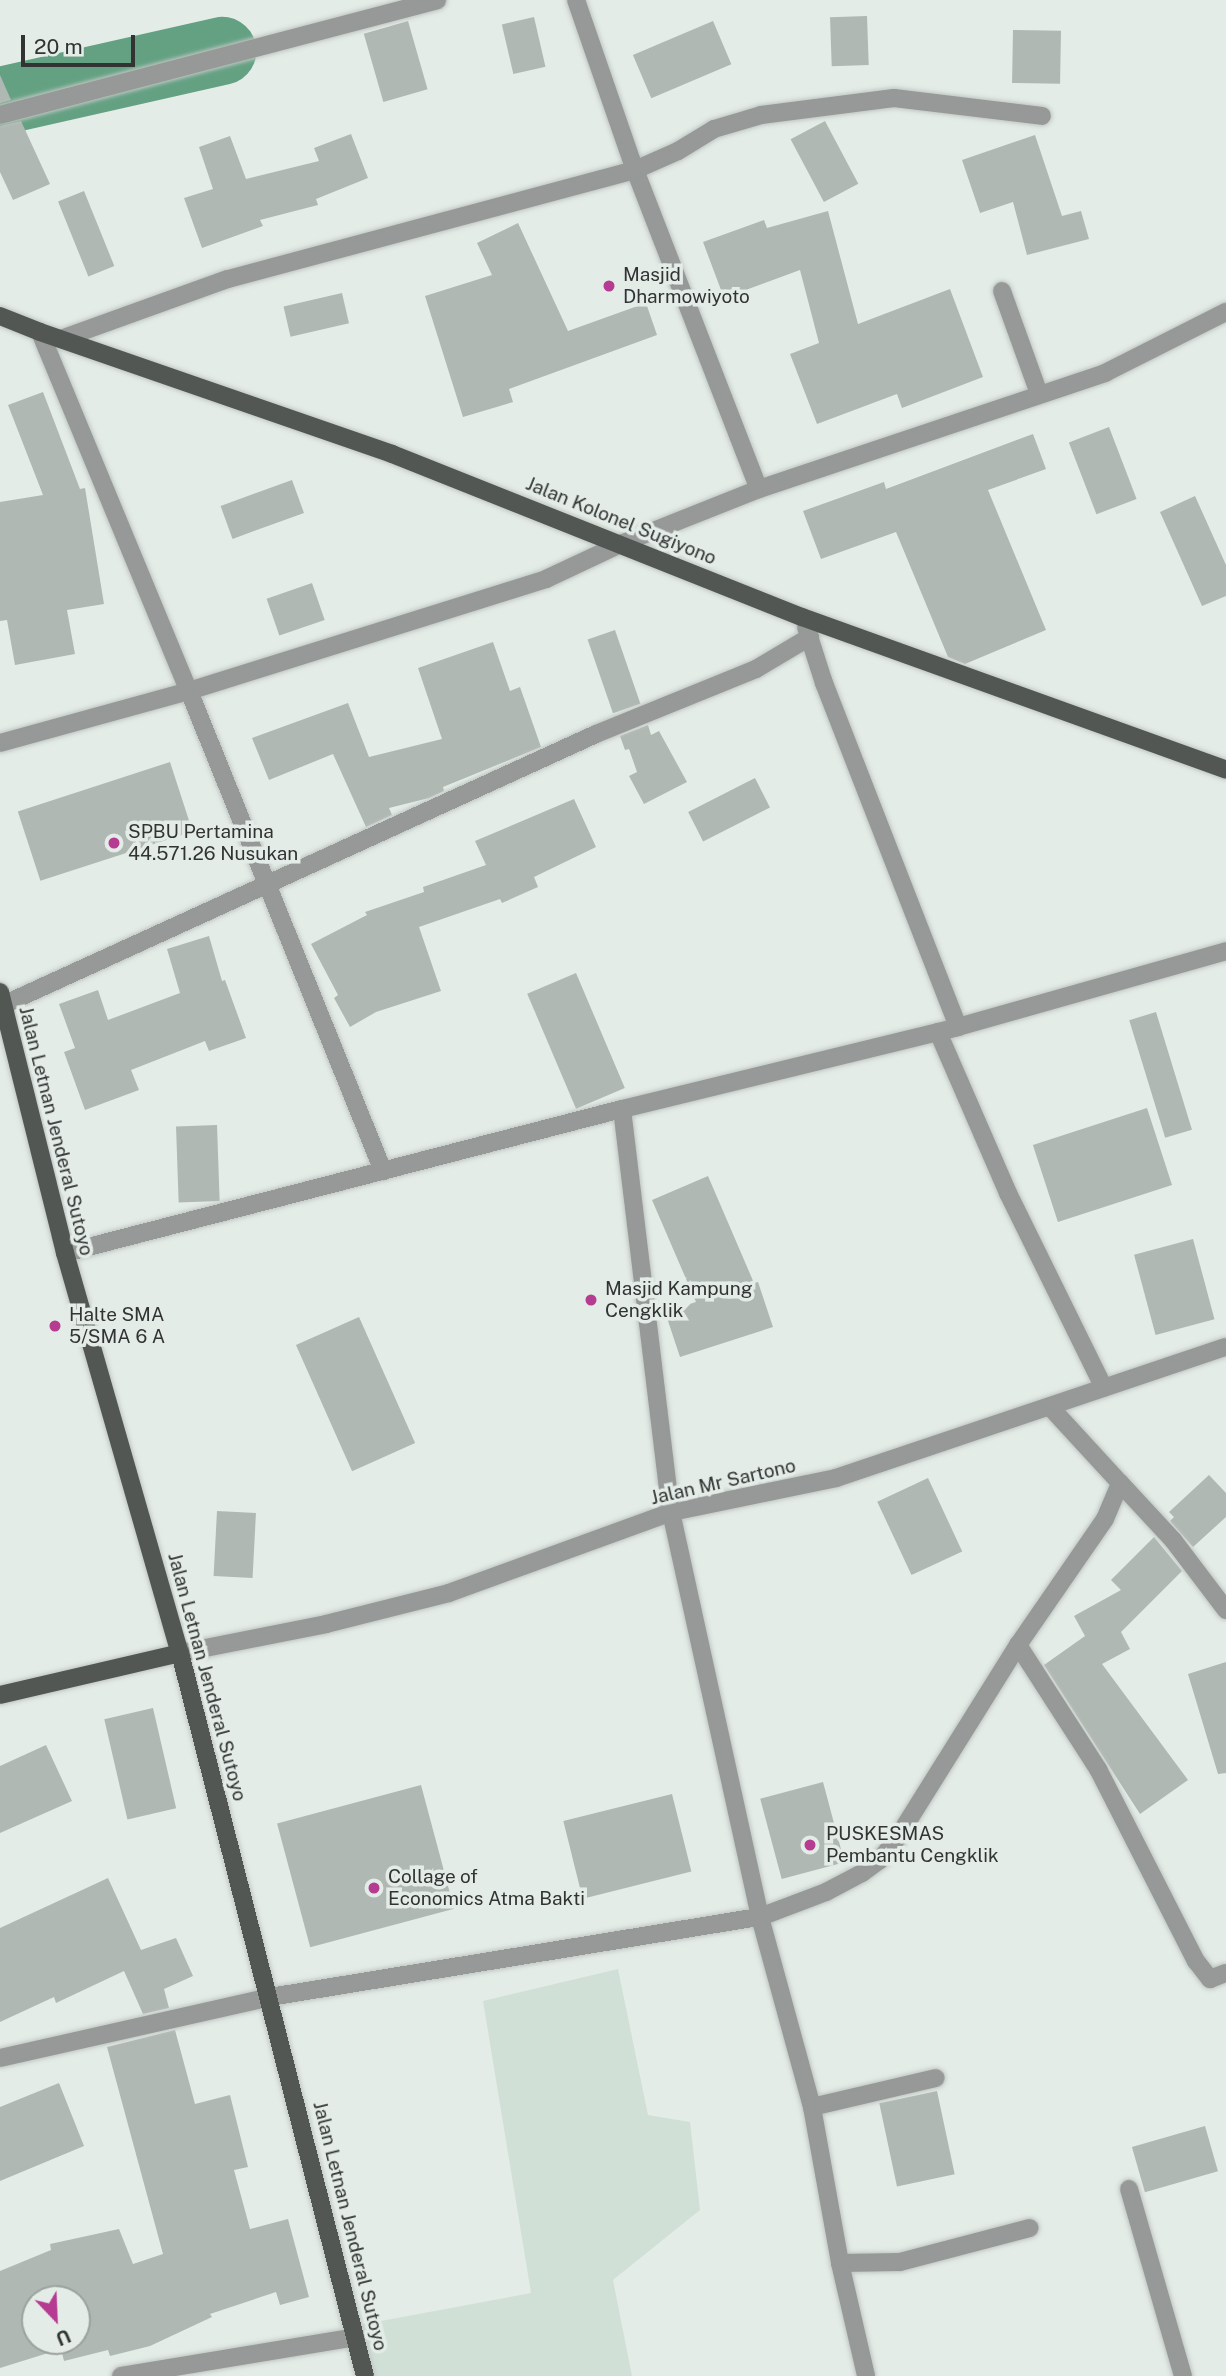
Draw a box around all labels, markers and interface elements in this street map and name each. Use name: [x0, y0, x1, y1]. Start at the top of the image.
scale bar: [24, 21, 138, 65]
text: 20 m: [34, 34, 83, 59]
place label: Masjid Dharmowiyoto: [623, 264, 750, 308]
marker: Masjid Dharmowiyoto: [601, 278, 617, 294]
street label: Jalan Kolonel Sugiyono: [522, 472, 720, 570]
place label: SPBU Pertamina 44.571.26 Nusukan: [128, 821, 298, 865]
marker: SPBU Pertamina 44.571.26 Nusukan: [106, 835, 122, 851]
street label: Jalan Letnan Jenderal Sutoyo: [14, 1004, 98, 1258]
place label: Masjid Kampung Cengklik: [605, 1278, 753, 1322]
marker: Masjid Kampung Cengklik: [583, 1292, 599, 1308]
place label: Halte SMA 5/SMA 6 A: [69, 1304, 165, 1348]
marker: Halte SMA 5/SMA 6 A: [47, 1318, 63, 1334]
street label: Jalan Mr Sartono: [648, 1454, 798, 1510]
street label: Jalan Letnan Jenderal Sutoyo: [163, 1550, 251, 1804]
place label: PUSKESMAS Pembantu Cengklik: [826, 1823, 999, 1867]
marker: PUSKESMAS Pembantu Cengklik: [800, 1835, 820, 1855]
place label: Collage of Economics Atma Bakti: [388, 1866, 585, 1910]
marker: Collage of Economics Atma Bakti: [366, 1880, 382, 1896]
street label: Jalan Letnan Jenderal Sutoyo: [308, 2099, 392, 2353]
north arrow: [21, 2285, 91, 2355]
text: U: [53, 2325, 74, 2350]

